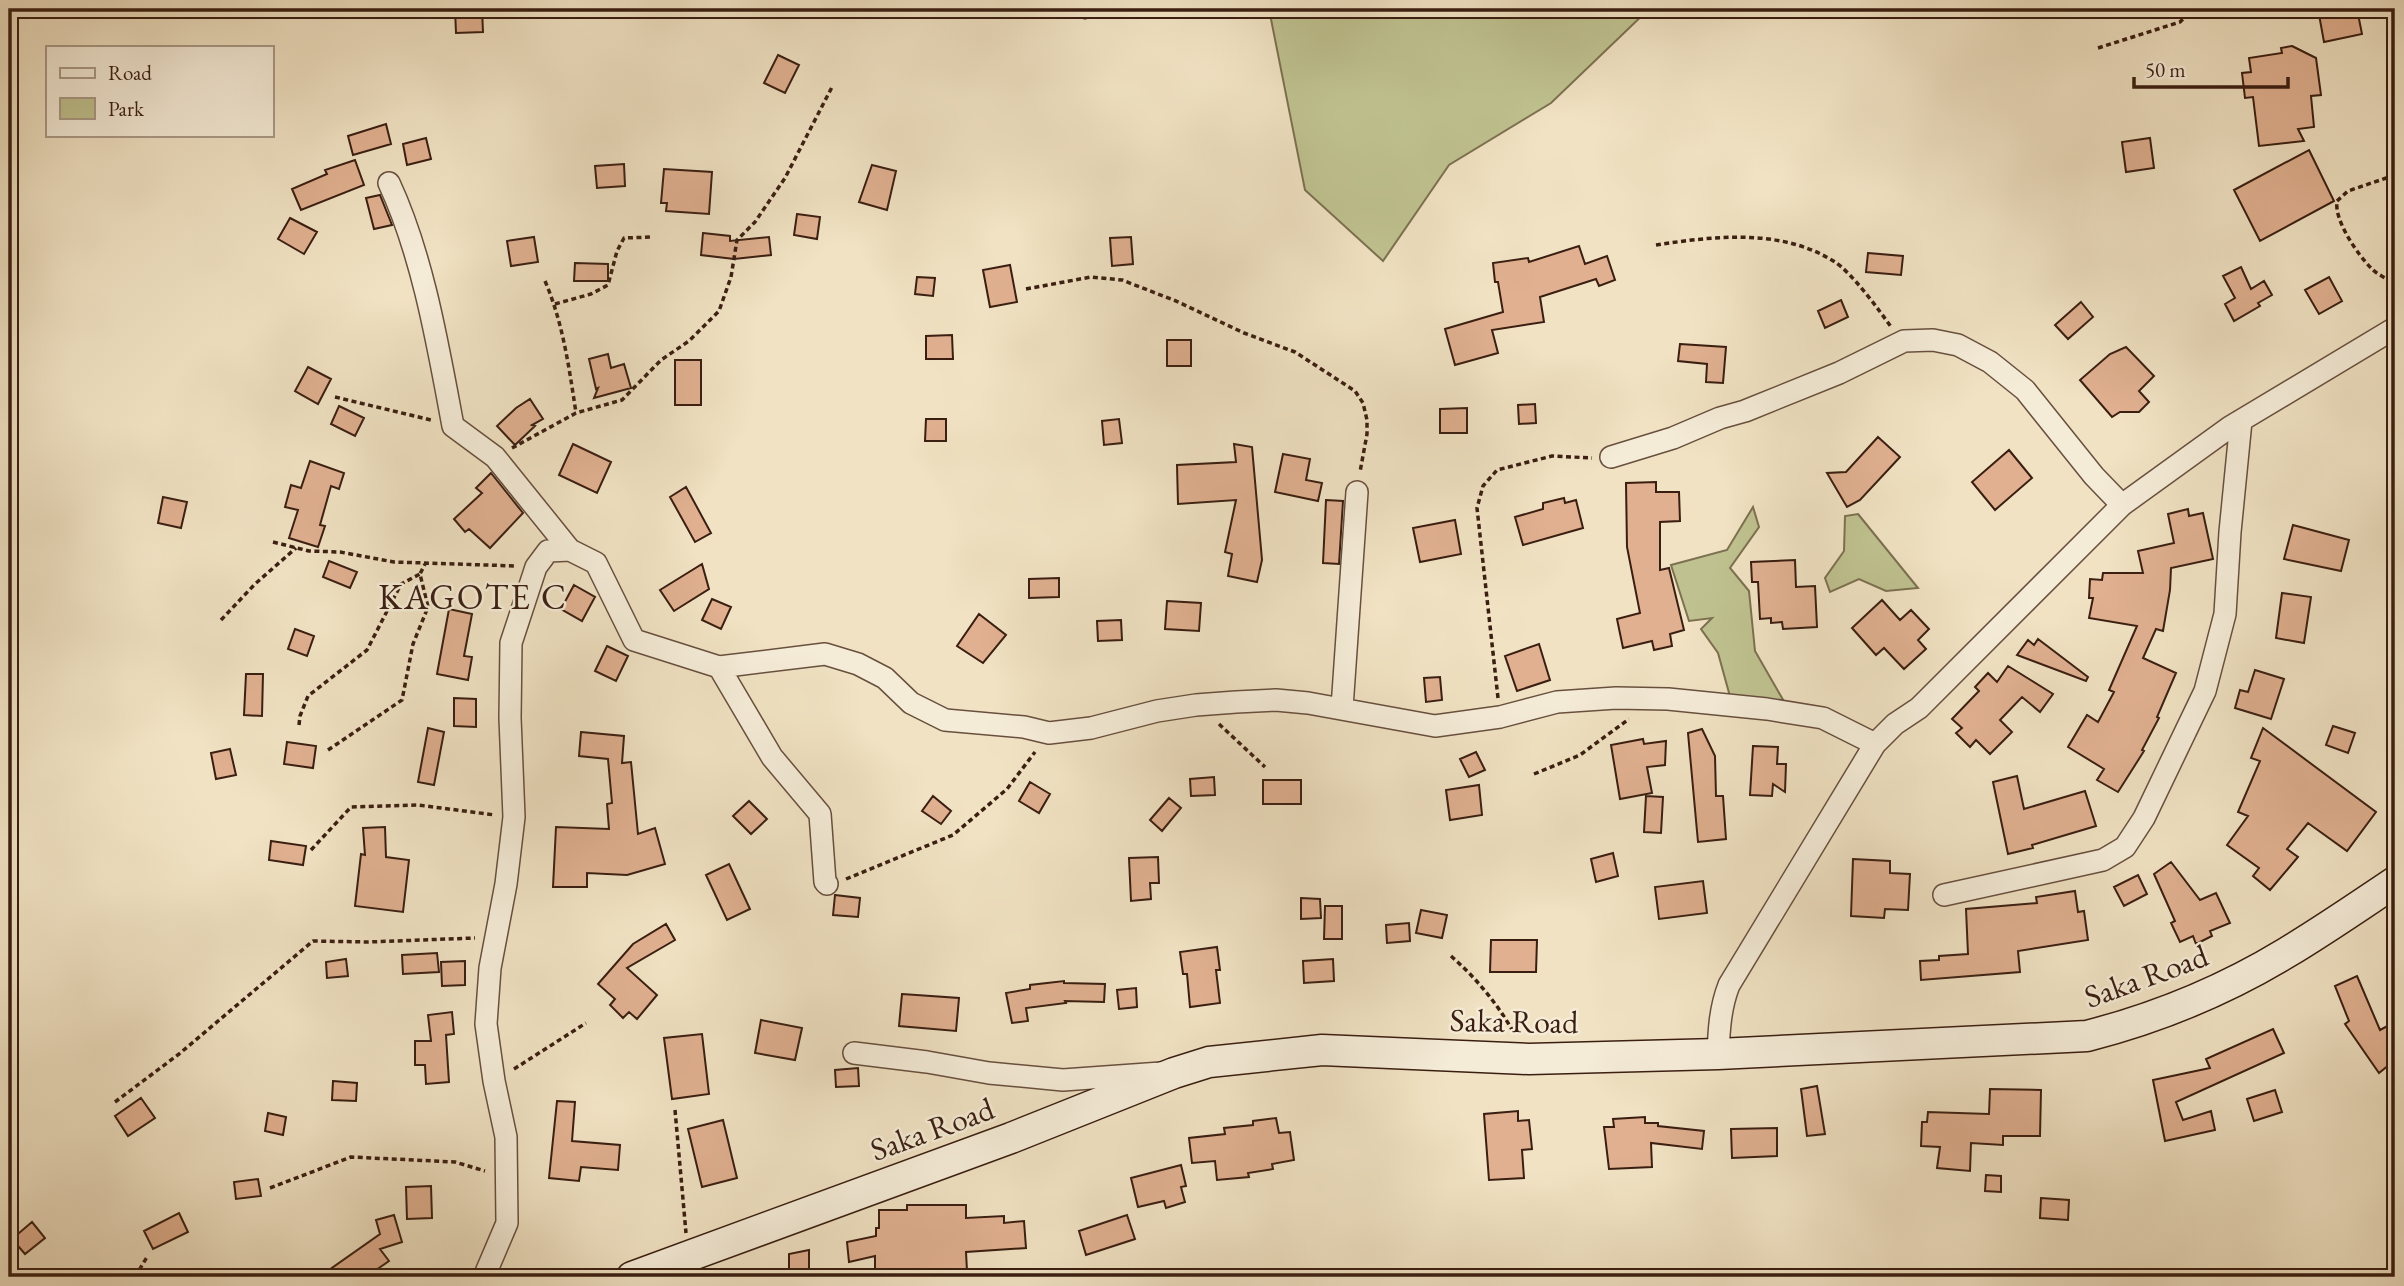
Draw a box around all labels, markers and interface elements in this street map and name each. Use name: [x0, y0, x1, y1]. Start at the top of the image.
legend: [46, 46, 273, 136]
scale bar: [2134, 46, 2288, 90]
text: 50 m: [2145, 56, 2186, 83]
text: Road: [108, 59, 152, 86]
text: Park: [108, 95, 145, 122]
district label: KAGOTE C: [378, 574, 568, 619]
street label: Saka Road: [2078, 934, 2214, 1018]
street label: Saka Road: [1449, 999, 1580, 1043]
street label: Saka Road: [864, 1087, 1000, 1171]

